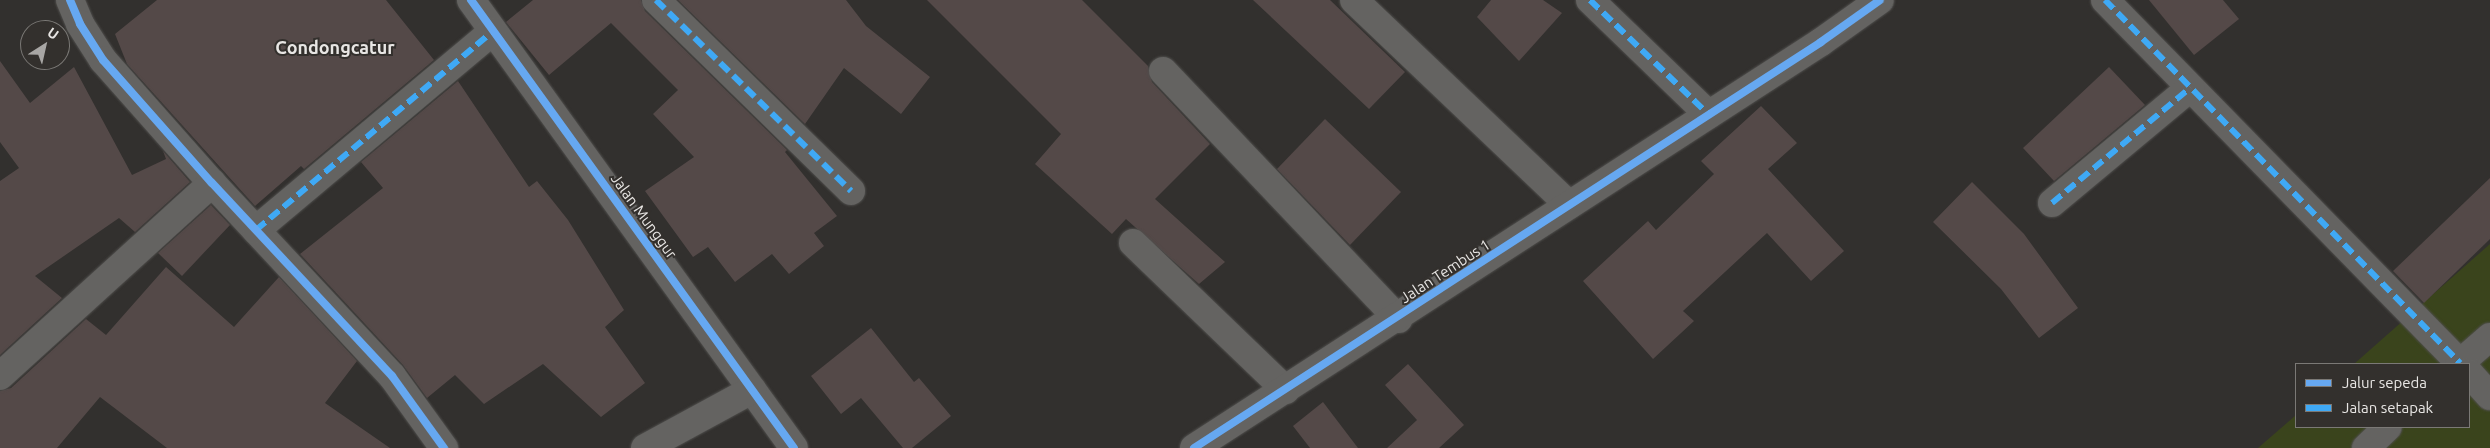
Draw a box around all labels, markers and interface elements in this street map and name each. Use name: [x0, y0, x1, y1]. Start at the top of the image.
north arrow: [20, 20, 70, 70]
text: U: [44, 24, 62, 43]
district label: Condongcatur: [275, 36, 395, 58]
street label: Jalan Munggur: [607, 170, 681, 262]
street label: Jalan Tembus 1: [1397, 235, 1493, 307]
legend: [2295, 363, 2470, 428]
text: Jalur sepeda: [2342, 374, 2427, 391]
text: Jalan setapak: [2342, 399, 2433, 416]

